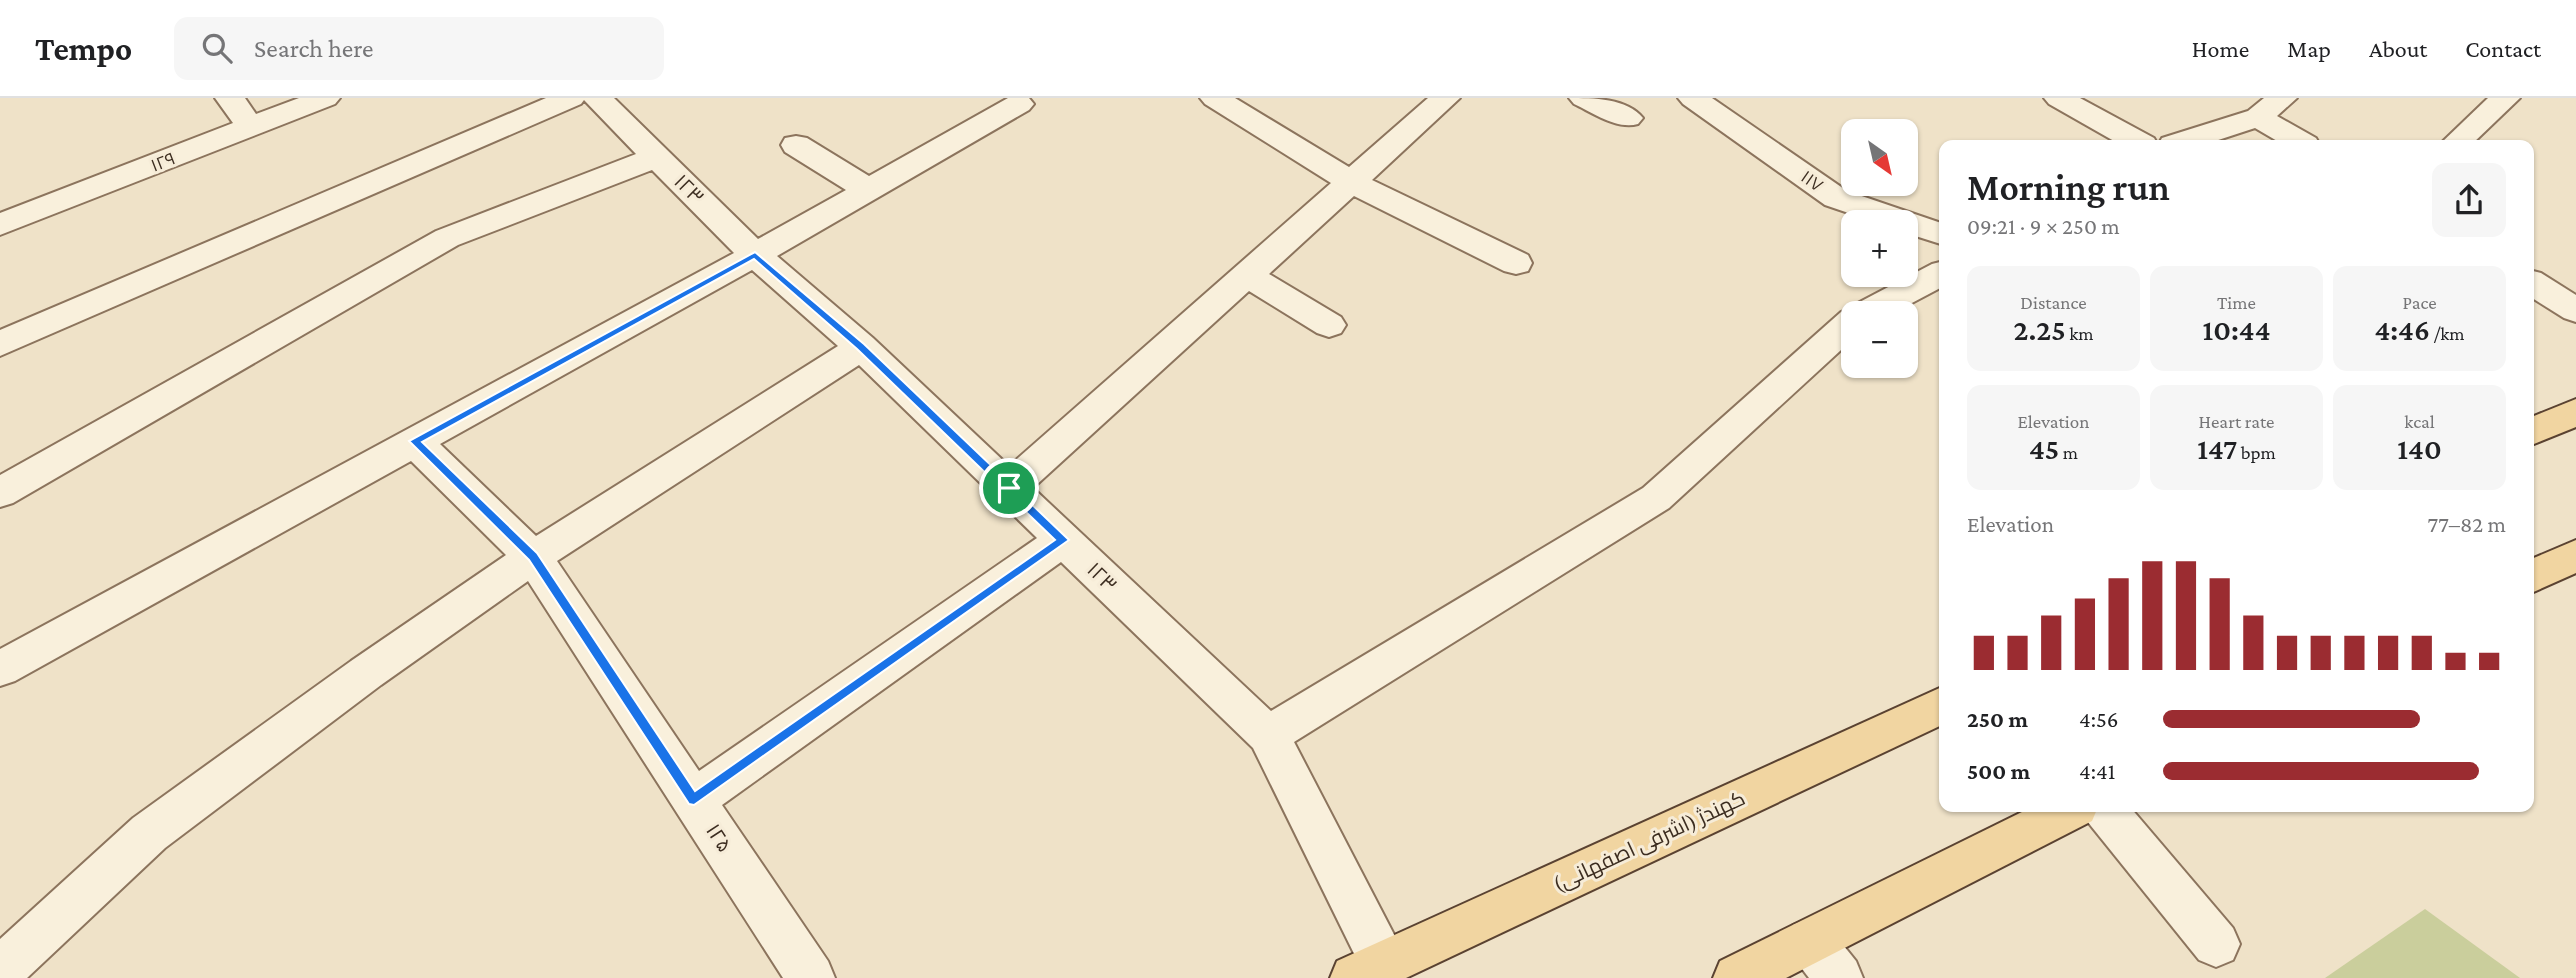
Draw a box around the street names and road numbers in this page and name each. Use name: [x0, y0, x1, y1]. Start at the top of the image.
street label: ۱۲۹: [148, 148, 178, 176]
street label: ۱۱۷: [1797, 166, 1827, 196]
street label: ۱۲۳: [669, 169, 709, 209]
street label: ۱۲۳: [1082, 557, 1122, 597]
street label: کهندژ (اشرفی اصفهانی): [1549, 786, 1749, 897]
street label: ۱۲۵: [701, 819, 737, 857]

